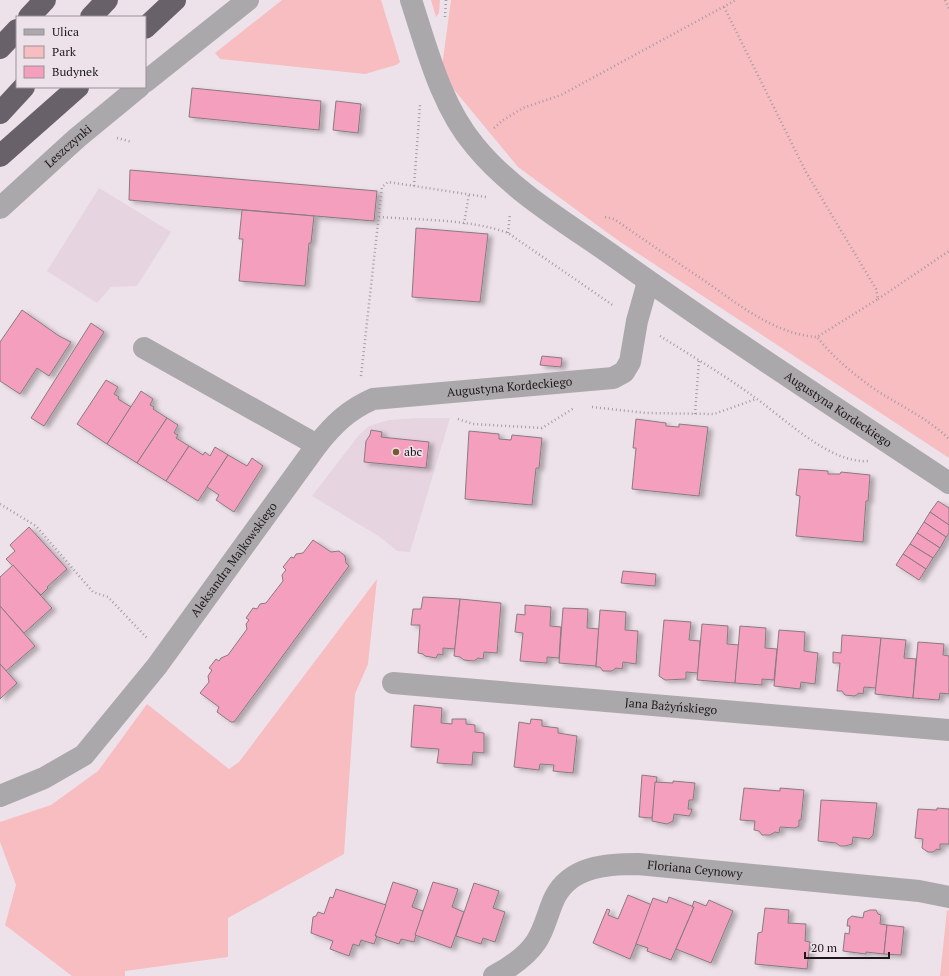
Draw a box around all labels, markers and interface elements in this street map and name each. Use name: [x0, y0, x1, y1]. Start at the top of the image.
legend: [16, 16, 146, 88]
text: Ulica: [52, 24, 79, 39]
text: Park: [52, 44, 77, 59]
text: Budynek: [52, 64, 99, 79]
street label: Leszczynki: [41, 121, 95, 171]
street label: Augustyna Kordeckiego: [782, 368, 895, 450]
street label: Augustyna Kordeckiego: [446, 374, 573, 400]
place label: abc: [404, 444, 423, 459]
marker: abc: [391, 447, 401, 457]
street label: Aleksandra Majkowskiego: [187, 499, 280, 620]
street label: Jana Bażyńskiego: [624, 695, 718, 717]
street label: Floriana Ceynowy: [647, 857, 744, 881]
scale bar: [805, 934, 889, 960]
text: 20 m: [811, 940, 838, 955]

